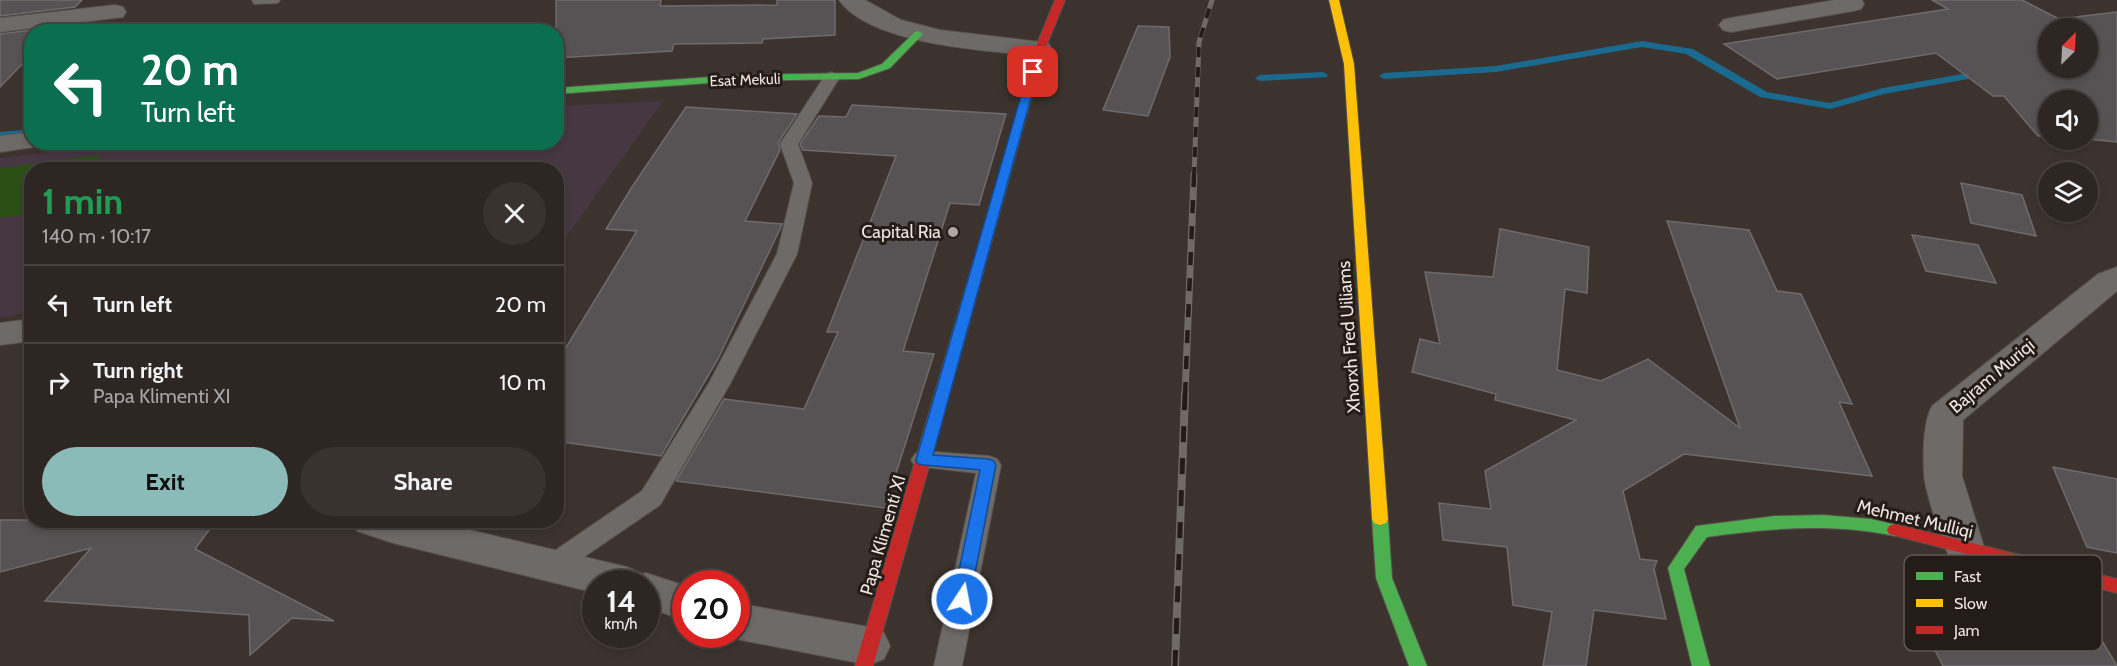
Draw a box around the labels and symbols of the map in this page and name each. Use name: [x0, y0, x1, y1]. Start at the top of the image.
north arrow: [2038, 18, 2098, 78]
pin: [1007, 46, 1058, 97]
street label: Esat Mekuli: [709, 70, 781, 90]
place label: Capital Ria: [861, 221, 941, 243]
marker: Capital Ria: [946, 225, 960, 239]
street label: Xhorxh Fred Uiliams: [1333, 260, 1365, 414]
street label: Bajram Muriqi: [1945, 334, 2039, 418]
street label: Papa Klimenti XI: [855, 472, 911, 598]
street label: Mehmet Mulliqi: [1855, 495, 1975, 543]
legend: [1904, 555, 2102, 651]
position arrow: [930, 567, 994, 631]
text: Fast: [1954, 567, 1982, 586]
speed limit sign: 20: [672, 570, 750, 648]
text: Slow: [1954, 594, 1988, 613]
text: Jam: [1953, 621, 1980, 640]

